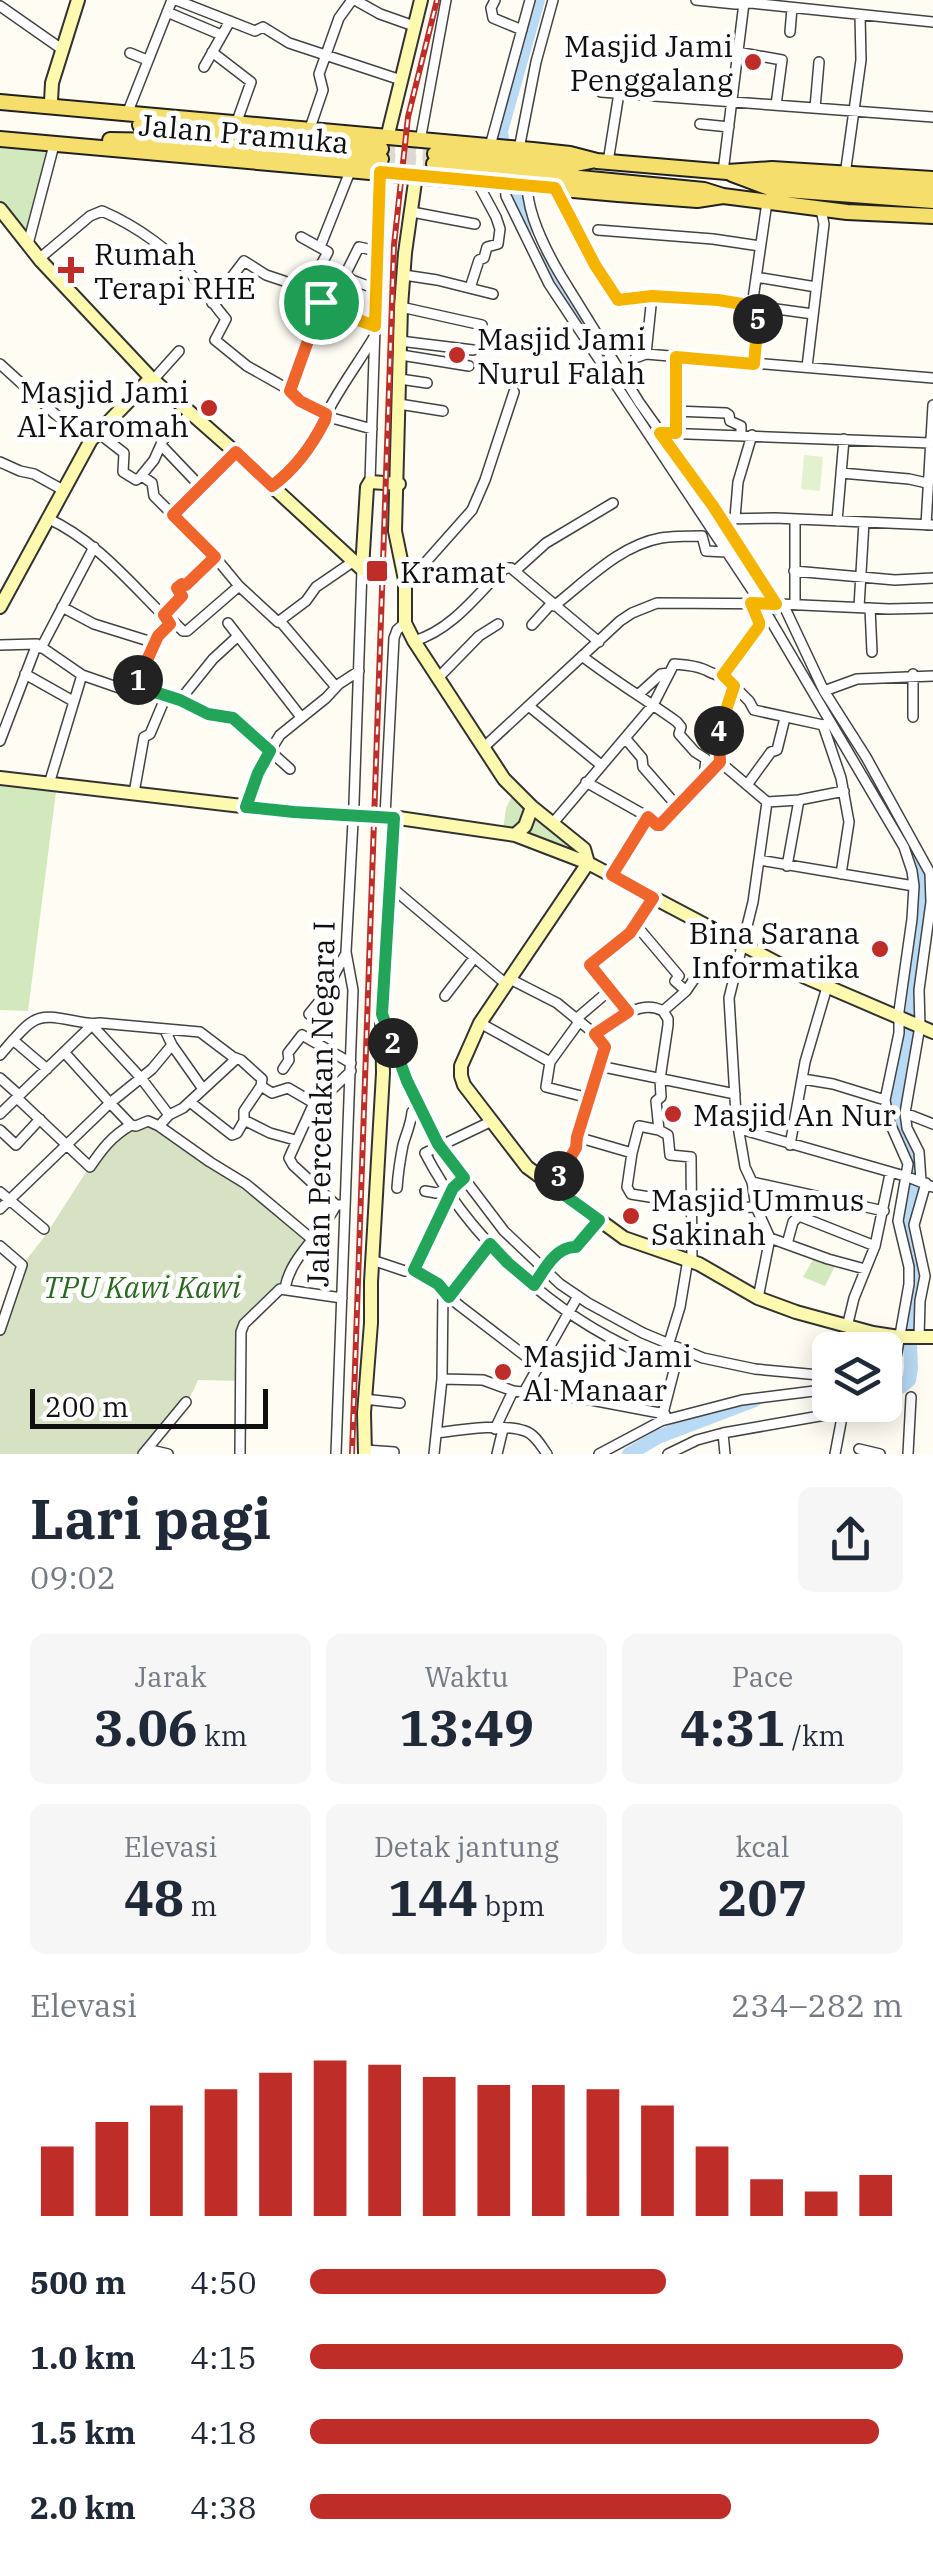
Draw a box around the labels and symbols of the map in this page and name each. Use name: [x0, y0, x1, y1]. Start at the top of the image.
place label: Masjid Jami Penggalang: [564, 26, 733, 99]
marker: Masjid Jami Penggalang: [742, 51, 764, 73]
street label: Jalan Pramuka: [137, 104, 351, 162]
place label: Rumah Terapi RHE: [94, 234, 256, 307]
marker: Rumah Terapi RHE: [58, 257, 84, 283]
pin: [279, 260, 364, 345]
pin: 5: [733, 294, 783, 344]
place label: Masjid Jami Nurul Falah: [477, 319, 646, 392]
marker: Masjid Jami Nurul Falah: [446, 344, 468, 366]
place label: Masjid Jami Al-Karomah: [17, 372, 189, 445]
marker: Masjid Jami Al-Karomah: [198, 397, 220, 419]
place label: Kramat: [400, 552, 506, 591]
marker: Kramat: [364, 558, 390, 584]
pin: 1: [113, 655, 163, 705]
pin: 4: [694, 706, 744, 756]
place label: Bina Sarana Informatika: [689, 913, 860, 986]
street label: Jalan Percetakan Negara I: [297, 921, 343, 1287]
marker: Bina Sarana Informatika: [869, 938, 891, 960]
pin: 2: [368, 1018, 418, 1068]
place label: Masjid An Nur: [693, 1095, 896, 1134]
marker: Masjid An Nur: [662, 1103, 684, 1125]
pin: 3: [534, 1151, 584, 1201]
place label: Masjid Ummus Sakinah: [651, 1180, 864, 1253]
marker: Masjid Ummus Sakinah: [620, 1205, 642, 1227]
park label: TPU Kawi Kawi: [43, 1267, 241, 1306]
place label: Masjid Jami Al Manaar: [523, 1336, 692, 1409]
marker: Masjid Jami Al Manaar: [492, 1361, 514, 1383]
scale bar: [30, 1384, 268, 1428]

